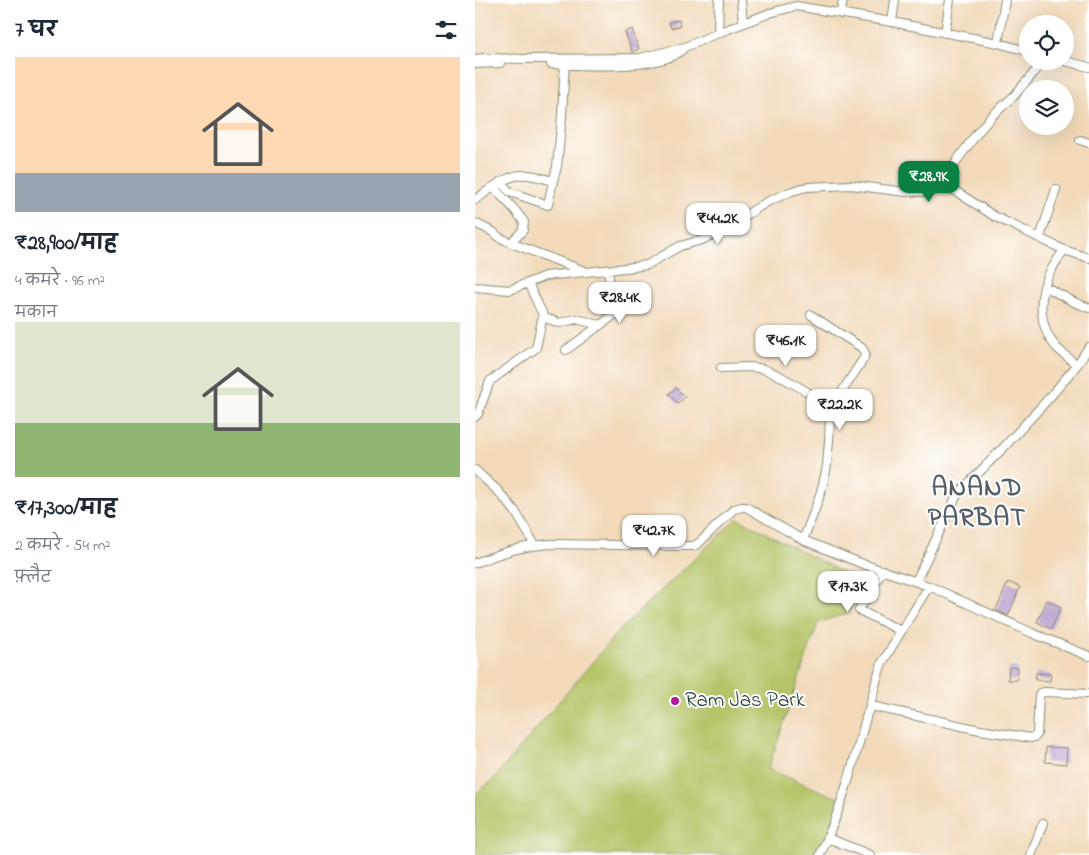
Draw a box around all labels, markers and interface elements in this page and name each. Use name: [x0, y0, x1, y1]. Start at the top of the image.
map controls: [1019, 15, 1074, 135]
button: locate: [1019, 15, 1074, 70]
text: 7 घर: [15, 16, 57, 46]
icon: filters: [432, 16, 460, 44]
button: layers: [1019, 80, 1074, 135]
icon: home: [193, 89, 283, 179]
pin: ₹28.9K: [888, 160, 970, 203]
text: ₹28.9K: [909, 165, 949, 189]
pin: ₹44.2K: [677, 202, 759, 245]
text: ₹44.2K: [697, 207, 739, 231]
text: ₹28,900/माह: [15, 229, 117, 259]
text: 4 कमरे · 96 m²: [15, 269, 105, 293]
pin: ₹28.4K: [579, 282, 661, 324]
text: ₹28.4K: [599, 286, 641, 310]
text: मकान: [15, 301, 57, 325]
pin: ₹46.1K: [745, 324, 827, 367]
text: ₹46.1K: [766, 329, 806, 353]
icon: home: [193, 354, 283, 444]
pin: ₹22.2K: [799, 388, 881, 431]
text: ₹22.2K: [818, 393, 862, 417]
district label: ANAND PARBAT: [928, 470, 1026, 538]
text: ₹17,300/माह: [15, 494, 117, 524]
pin: ₹42.7K: [613, 514, 695, 557]
text: ₹42.7K: [633, 519, 675, 543]
text: 2 कमरे · 54 m²: [15, 534, 110, 558]
text: फ़्लैट: [15, 566, 51, 590]
pin: ₹17.3K: [807, 570, 889, 613]
text: ₹17.3K: [829, 575, 867, 599]
place label: Ram Jas Park: [685, 686, 806, 716]
marker: Ram Jas Park: [669, 695, 681, 707]

